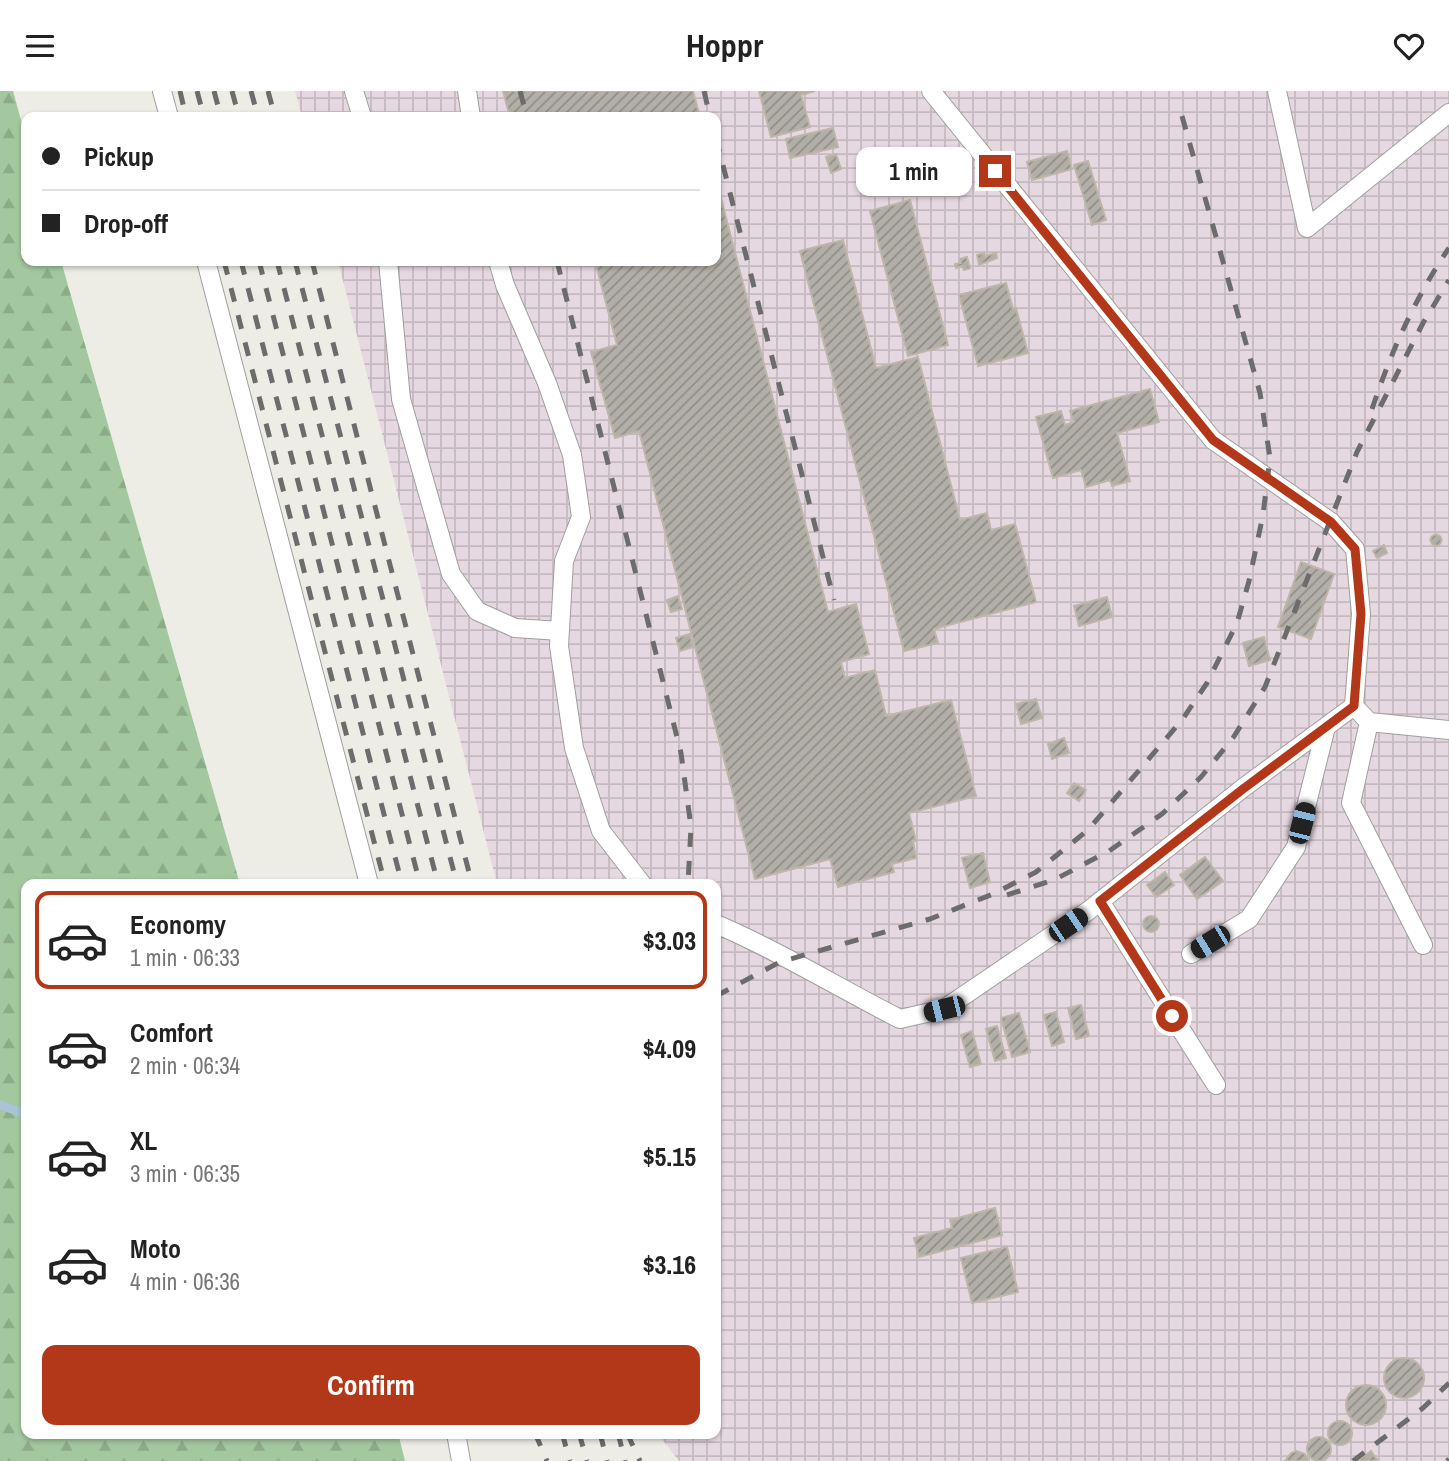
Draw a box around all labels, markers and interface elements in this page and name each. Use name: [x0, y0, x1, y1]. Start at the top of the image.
text: Hoppr: [686, 24, 763, 67]
icon: menu: [21, 27, 59, 65]
icon: heart: [1390, 27, 1428, 65]
text: Pickup: [84, 139, 154, 174]
callout: 1 min: [855, 147, 970, 195]
route end: [979, 155, 1011, 187]
text: 1 min: [889, 156, 939, 187]
text: Drop-off: [84, 206, 168, 241]
car: [1287, 800, 1318, 846]
car: [1045, 905, 1092, 945]
text: Economy: [130, 907, 226, 942]
icon: car: [46, 909, 109, 972]
car: [1187, 922, 1234, 962]
text: $3.03: [643, 923, 696, 958]
text: 1 min · 06:33: [130, 942, 240, 973]
car: [922, 994, 967, 1024]
route start: [1156, 1000, 1188, 1032]
text: Comfort: [130, 1015, 213, 1050]
icon: car: [46, 1017, 109, 1080]
text: $4.09: [643, 1031, 696, 1066]
text: 2 min · 06:34: [130, 1050, 240, 1081]
text: XL: [130, 1123, 157, 1158]
icon: car: [46, 1125, 109, 1188]
text: $5.15: [643, 1139, 696, 1174]
text: 3 min · 06:35: [130, 1158, 240, 1189]
text: Moto: [130, 1231, 181, 1266]
icon: car: [46, 1233, 109, 1296]
text: $3.16: [643, 1247, 696, 1282]
text: 4 min · 06:36: [130, 1266, 240, 1297]
button: Confirm: [42, 1345, 700, 1425]

